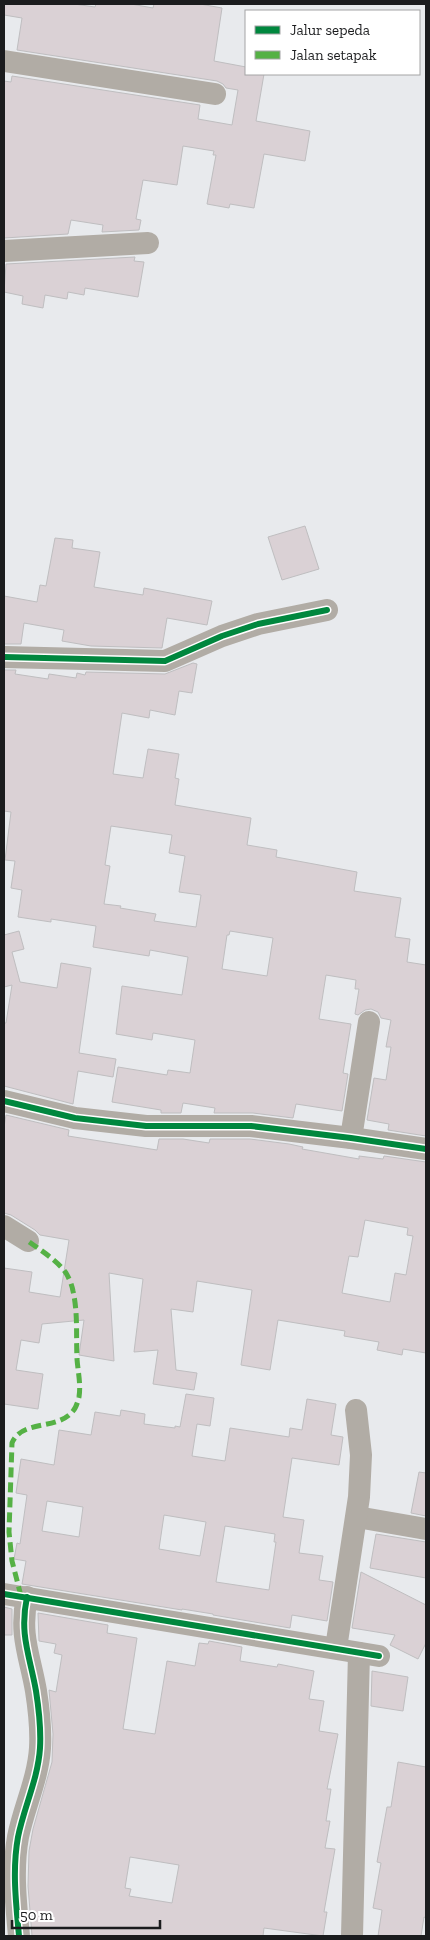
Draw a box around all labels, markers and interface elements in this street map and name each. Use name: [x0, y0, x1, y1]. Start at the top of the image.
legend: [245, 10, 420, 75]
text: Jalur sepeda: [290, 21, 370, 39]
text: Jalan setapak: [290, 46, 377, 64]
scale bar: [12, 1898, 160, 1930]
text: 50 m: [20, 1906, 53, 1924]

